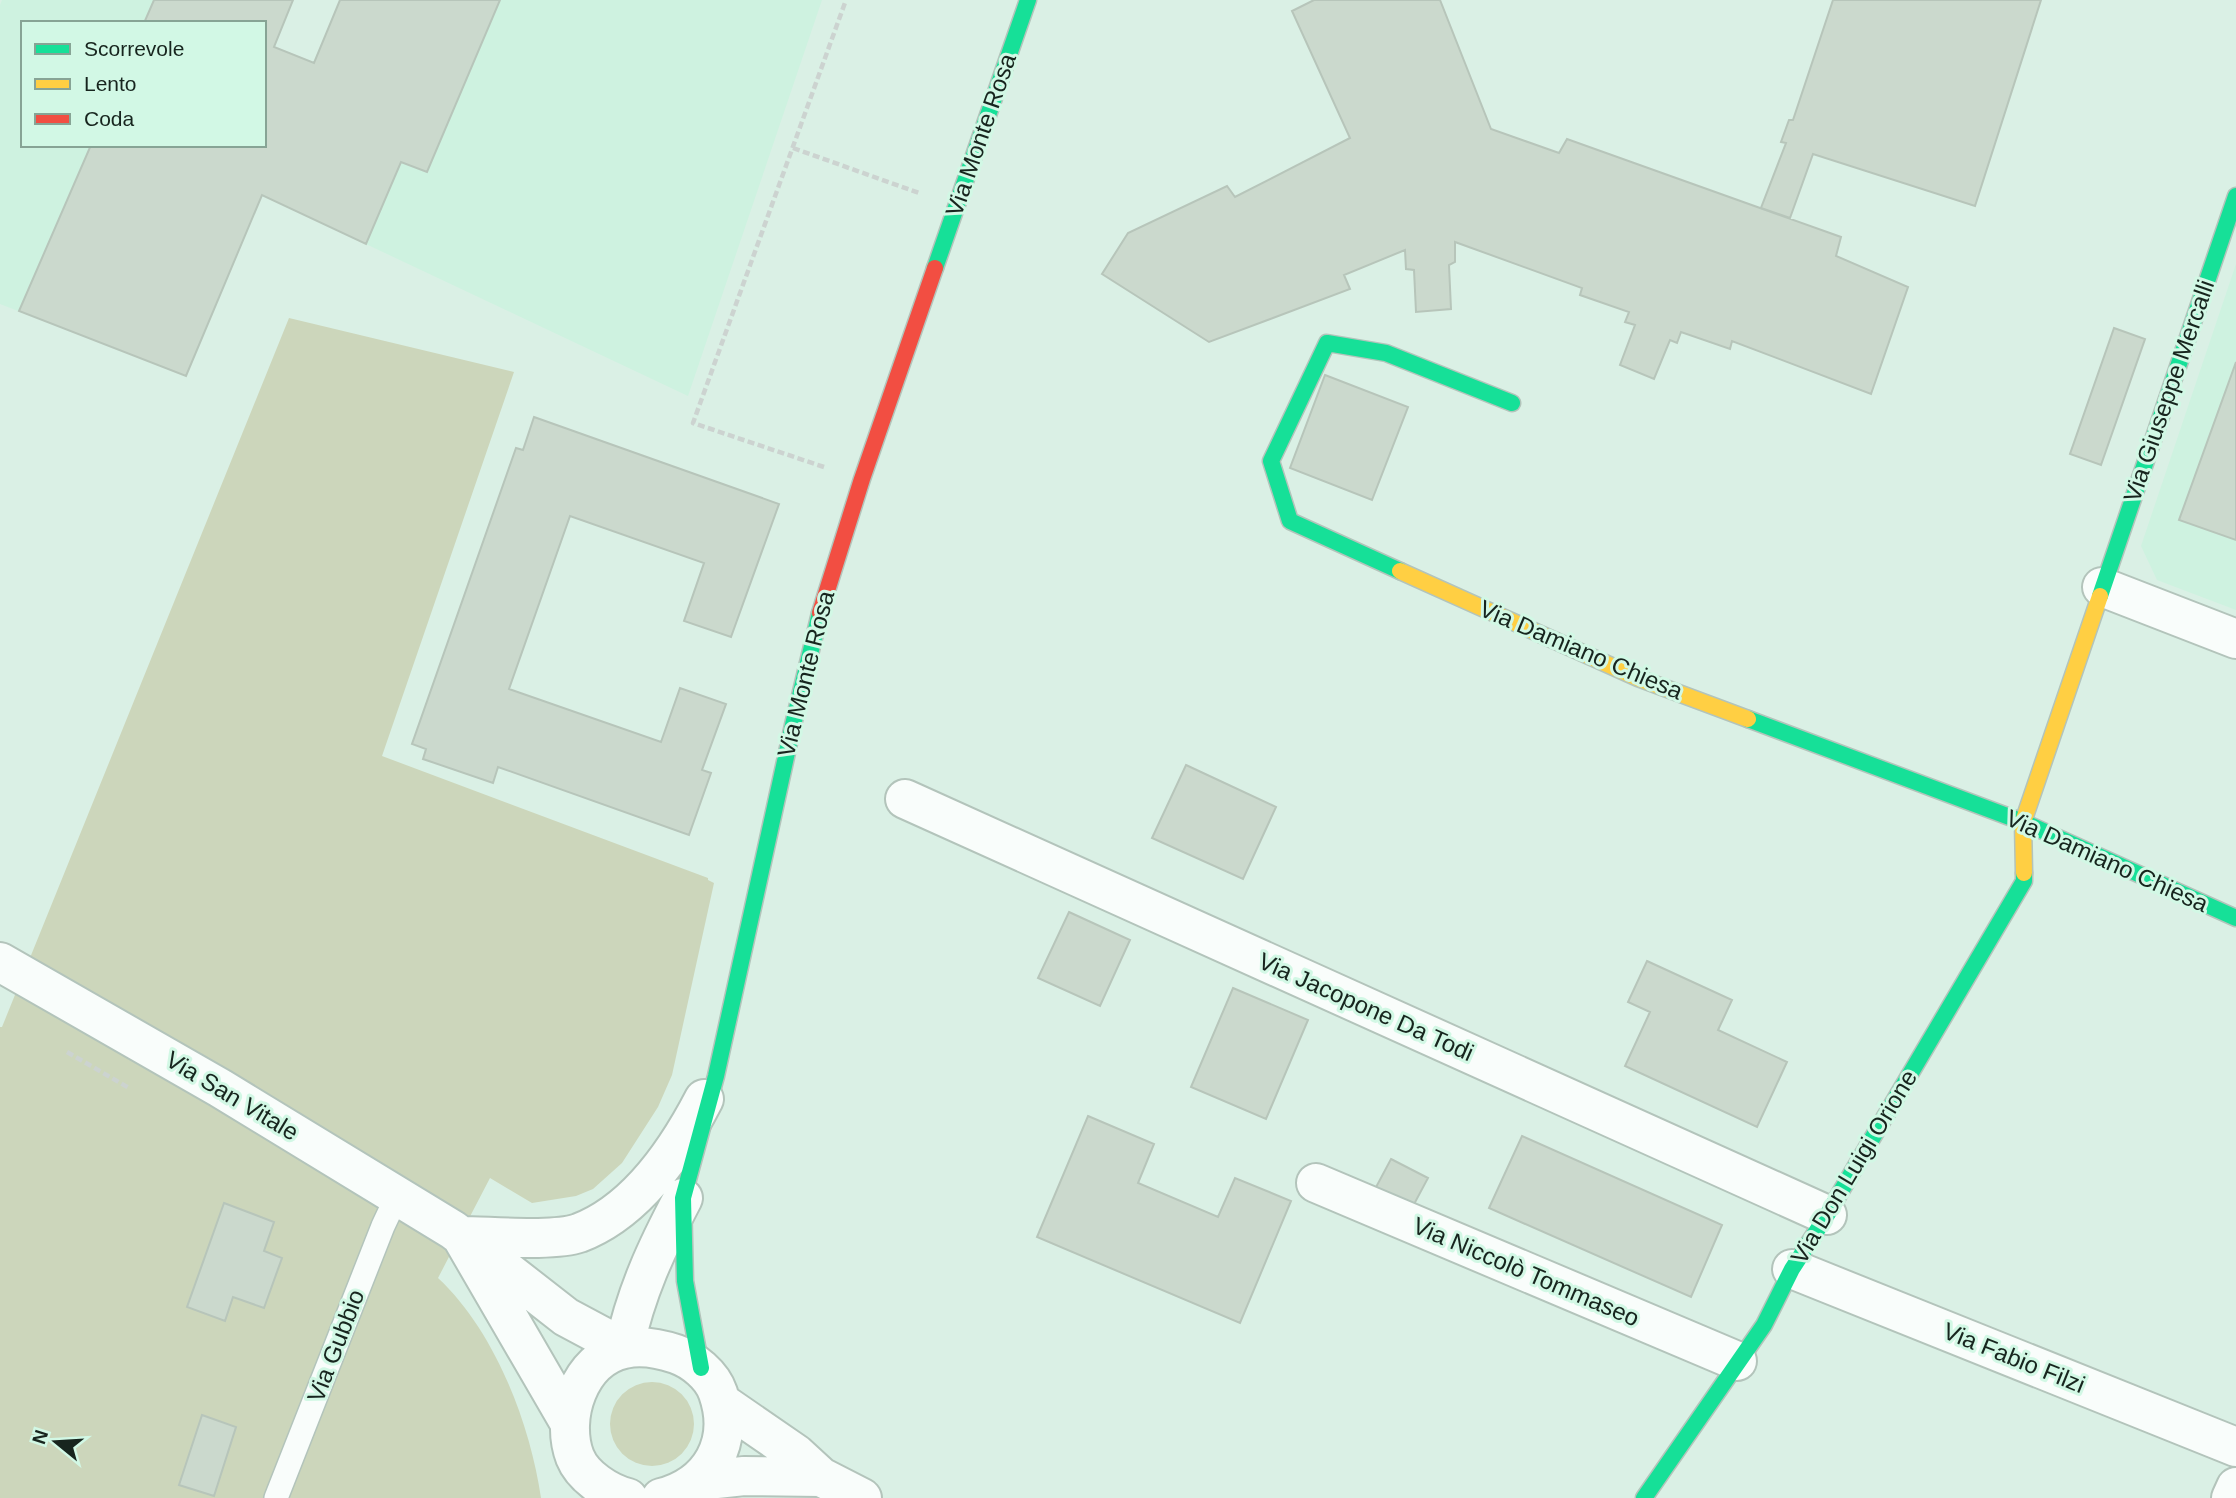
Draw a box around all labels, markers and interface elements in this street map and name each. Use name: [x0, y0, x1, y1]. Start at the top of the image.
legend: [21, 21, 266, 147]
text: Scorrevole: [84, 37, 184, 60]
street label: Via Monte Rosa: [940, 49, 1021, 220]
text: Lento: [84, 72, 137, 95]
text: Coda: [84, 107, 135, 130]
street label: Via Giuseppe Mercalli: [2118, 276, 2219, 505]
street label: Via Monte Rosa: [772, 587, 839, 760]
street label: Via Damiano Chiesa: [1475, 594, 1688, 705]
street label: Via Damiano Chiesa: [2002, 804, 2213, 918]
street label: Via Jacopone Da Todi: [1254, 947, 1478, 1066]
street label: Via San Vitale: [161, 1045, 303, 1146]
street label: Via Don Luigi Orione: [1785, 1065, 1922, 1268]
street label: Via Niccolò Tommaseo: [1409, 1212, 1643, 1331]
street label: Via Gubbio: [302, 1286, 369, 1406]
street label: Via Fabio Filzi: [1939, 1317, 2089, 1398]
north arrow: [21, 1407, 91, 1477]
text: N: [28, 1427, 52, 1447]

